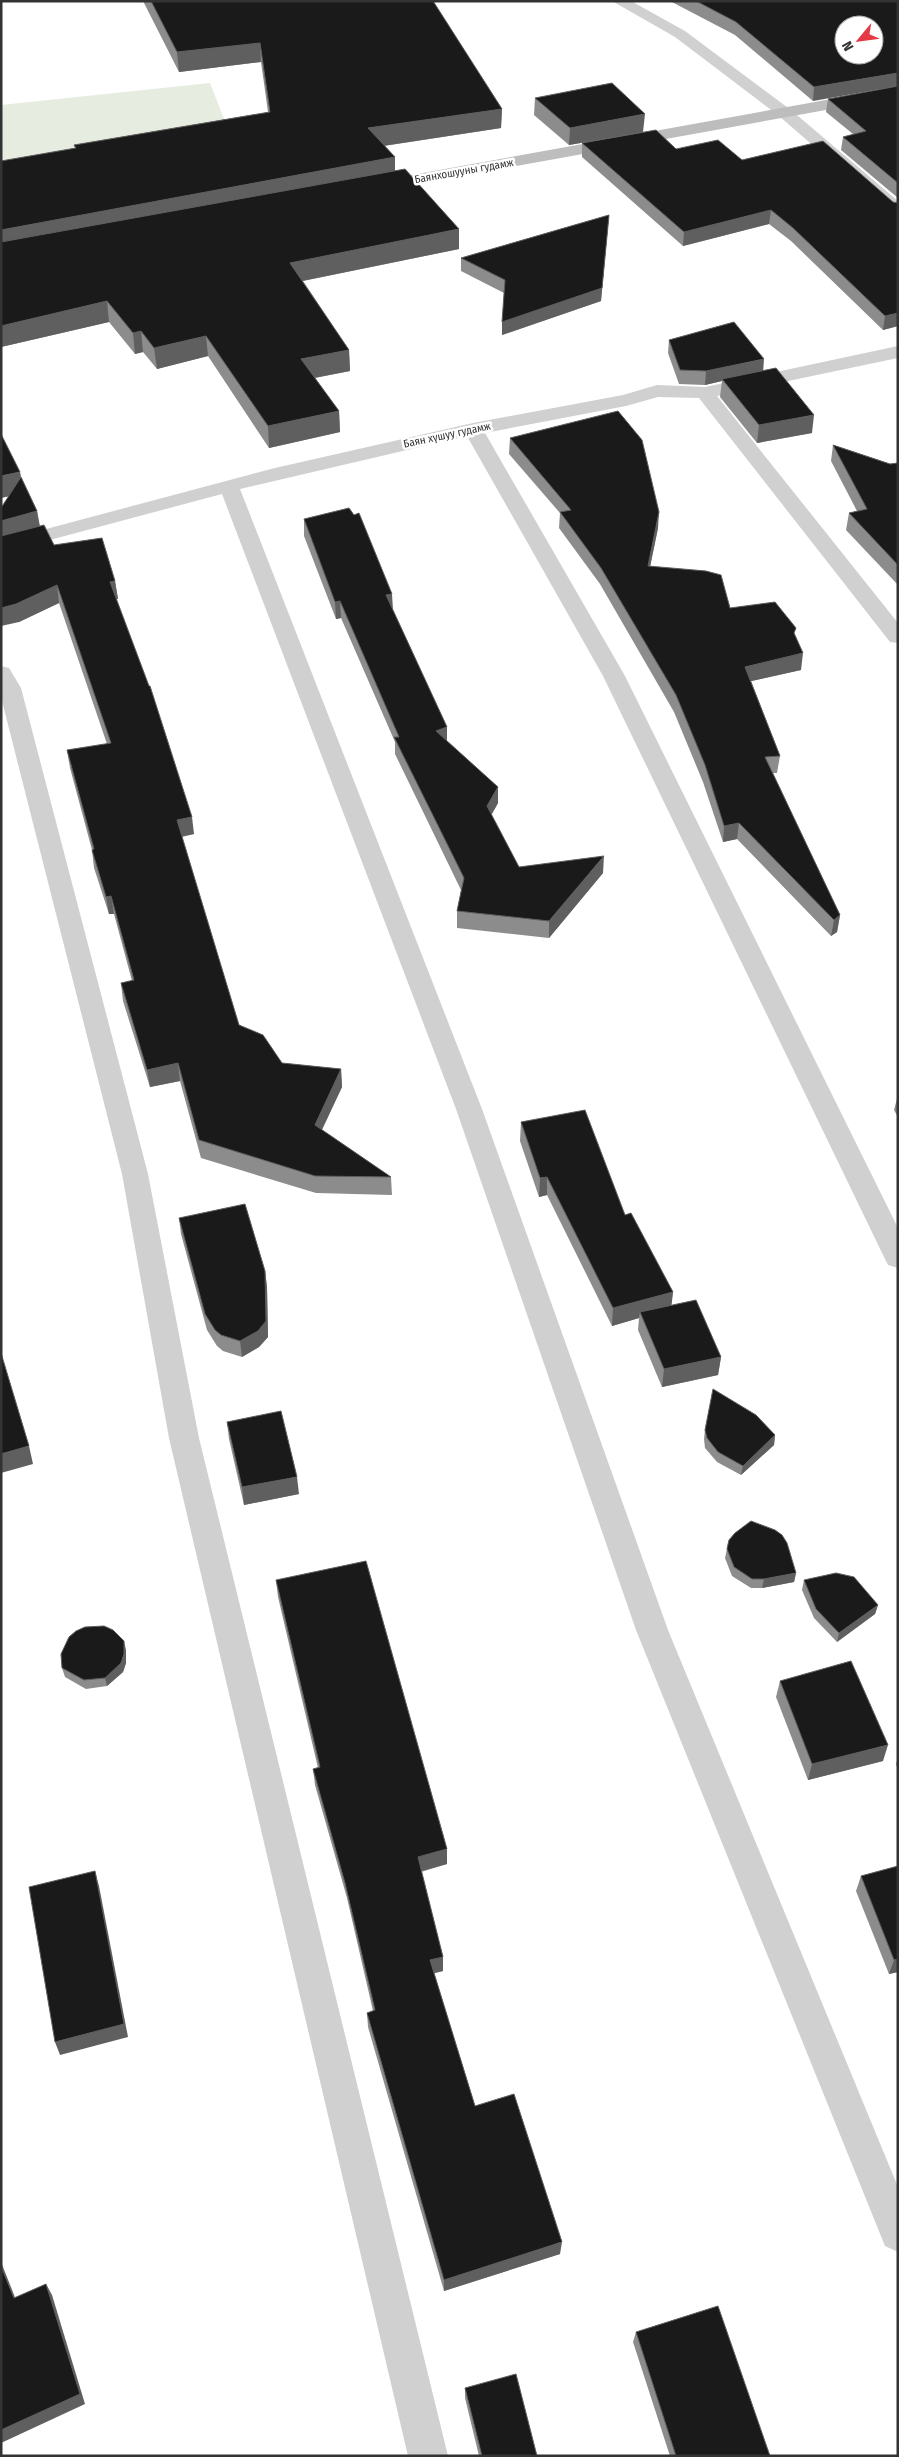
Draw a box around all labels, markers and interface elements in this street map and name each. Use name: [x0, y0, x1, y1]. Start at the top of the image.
north arrow: [834, 15, 884, 65]
text: N: [839, 38, 858, 54]
street label: Баянхошууны гудамж: [414, 156, 514, 186]
street label: Баян хүшуу гудамж: [402, 419, 492, 451]

